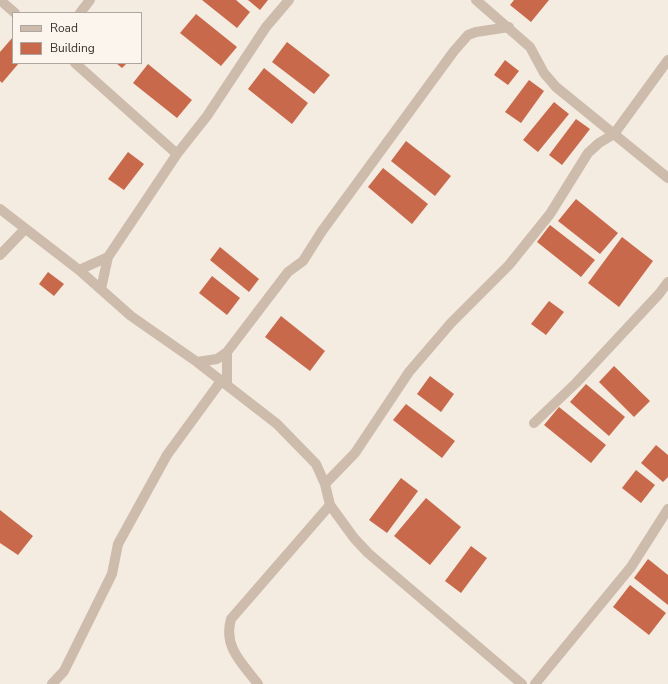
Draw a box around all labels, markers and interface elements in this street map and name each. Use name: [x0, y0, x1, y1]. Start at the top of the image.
legend: [12, 12, 142, 64]
text: Road: [50, 20, 78, 36]
text: Building: [50, 40, 95, 56]

